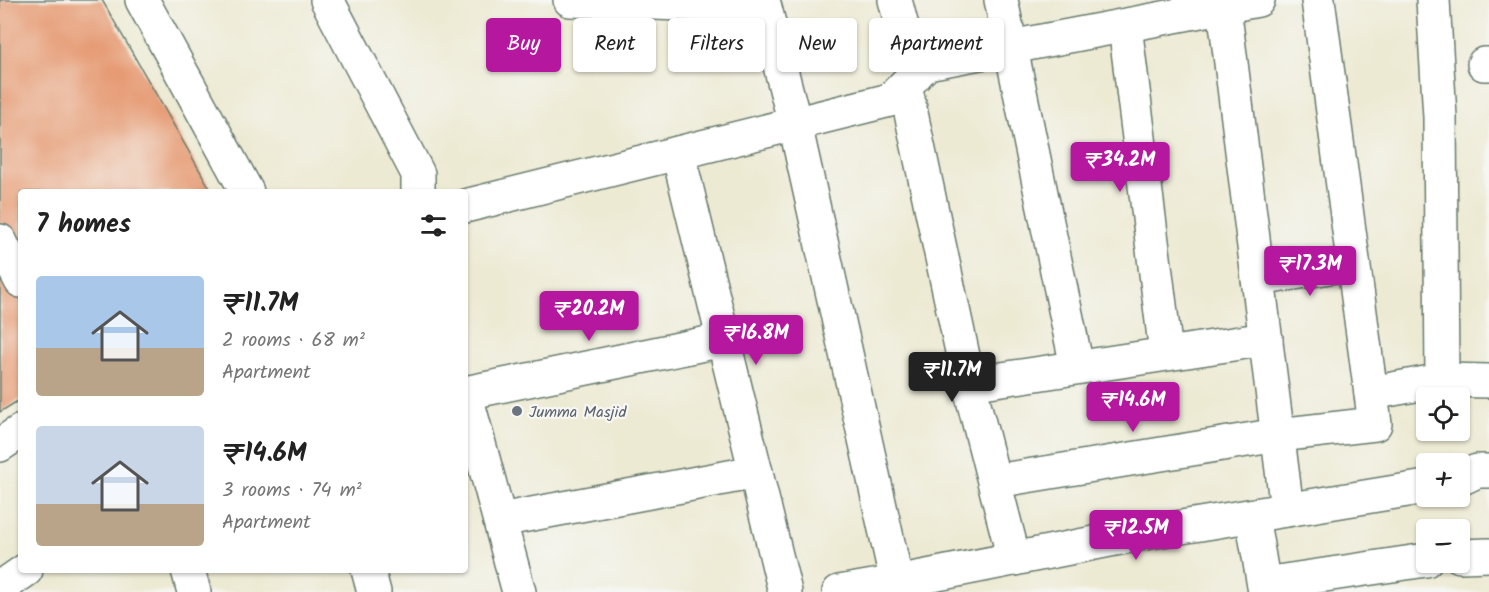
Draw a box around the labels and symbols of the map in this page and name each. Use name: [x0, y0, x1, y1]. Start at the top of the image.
pin: ₹34.2M: [1071, 142, 1169, 193]
pin: ₹17.3M: [1261, 246, 1359, 297]
pin: ₹20.2M: [540, 291, 638, 342]
pin: ₹16.8M: [707, 315, 805, 366]
pin: ₹11.7M: [903, 352, 1001, 403]
pin: ₹14.6M: [1084, 382, 1182, 433]
place label: Jumma Masjid: [529, 400, 627, 425]
marker: Jumma Masjid: [510, 404, 524, 418]
pin: ₹12.5M: [1087, 510, 1185, 561]

